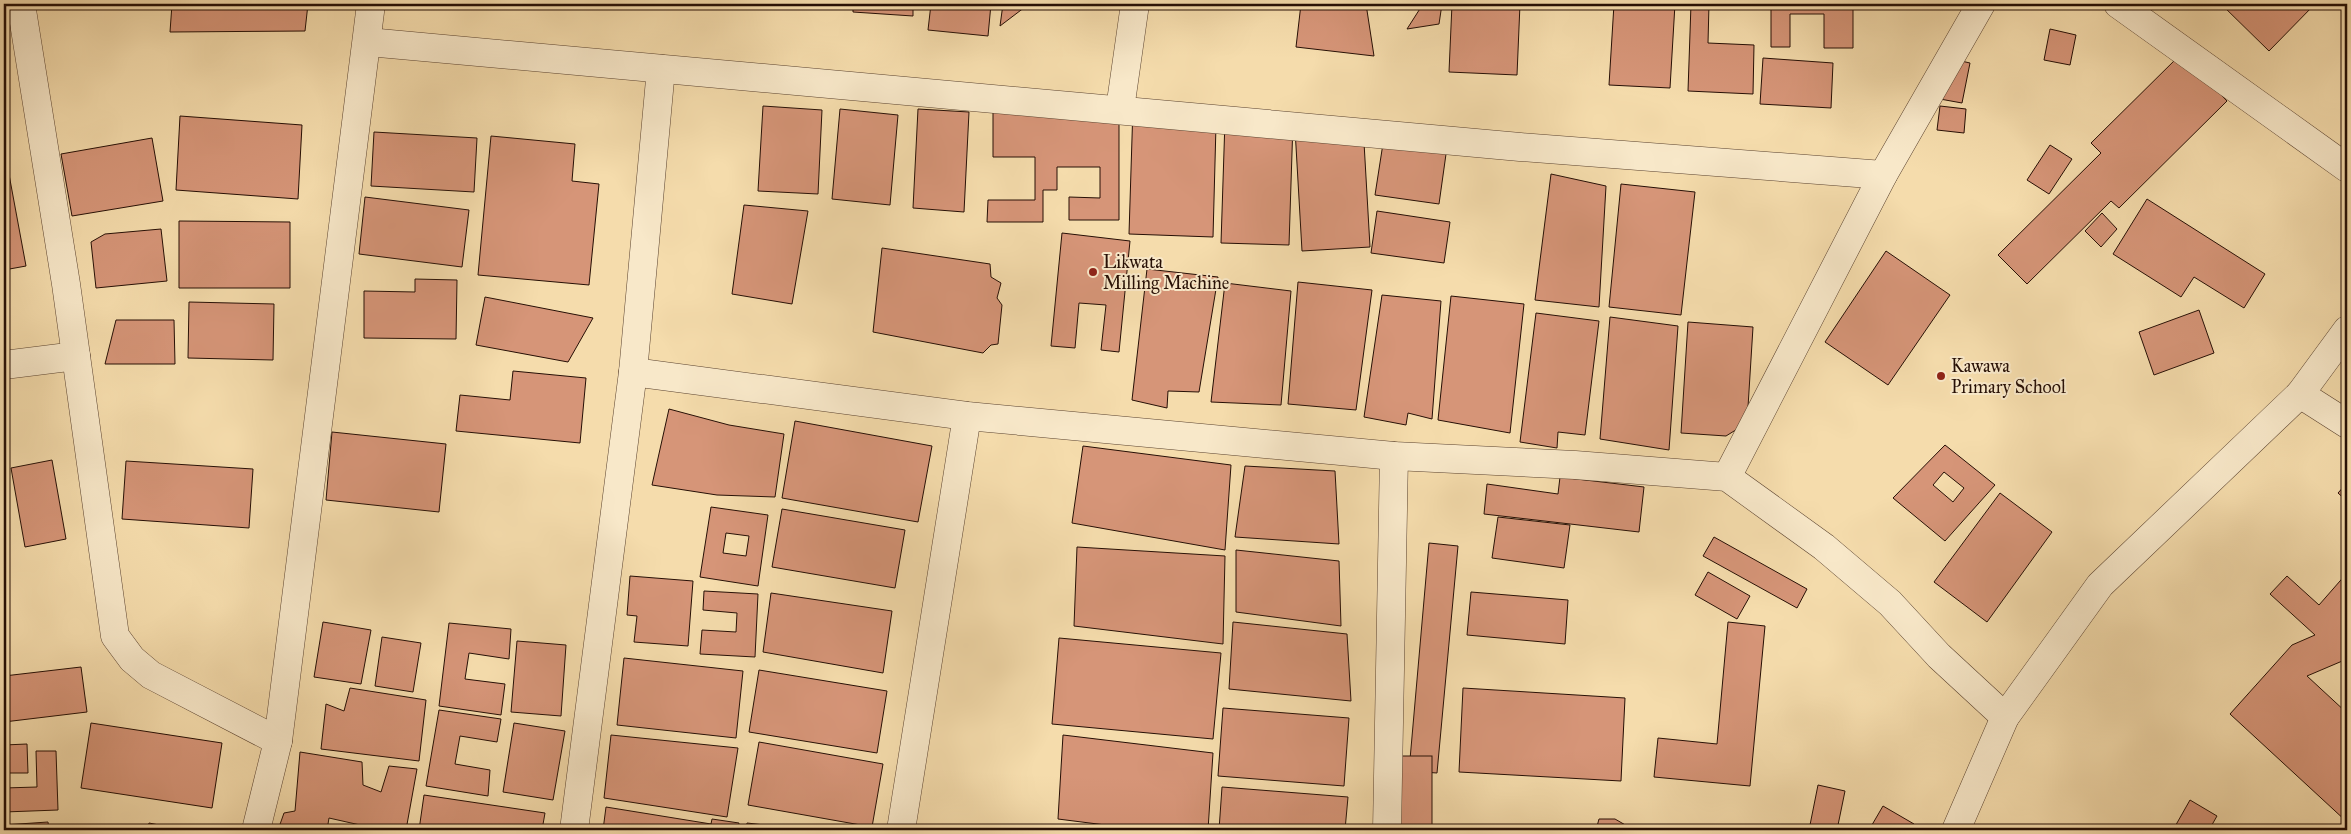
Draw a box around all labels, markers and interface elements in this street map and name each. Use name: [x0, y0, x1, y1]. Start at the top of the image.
place label: Likwata Milling Machine: [1103, 251, 1229, 295]
marker: Likwata Milling Machine: [1087, 266, 1099, 278]
place label: Kawawa Primary School: [1951, 355, 2066, 398]
marker: Kawawa Primary School: [1935, 370, 1947, 382]

